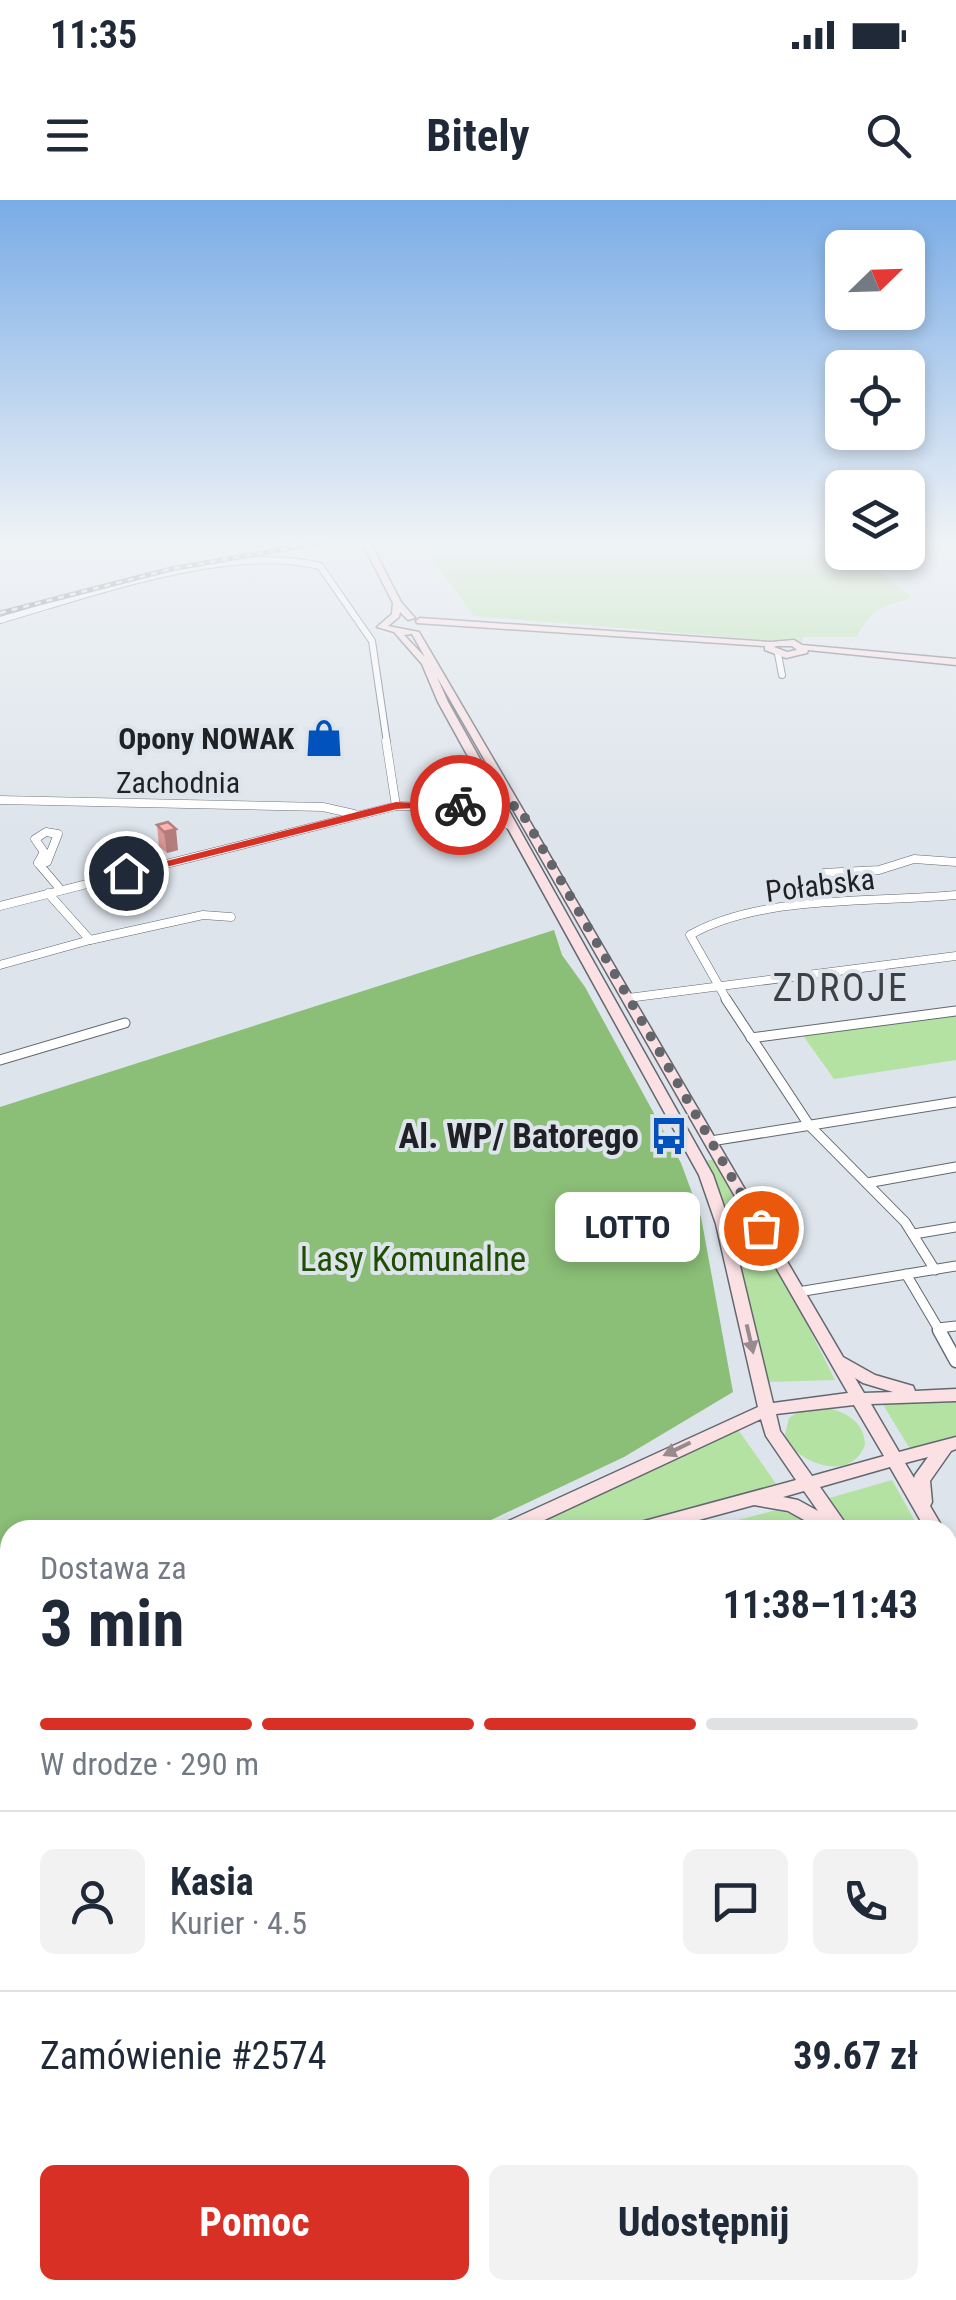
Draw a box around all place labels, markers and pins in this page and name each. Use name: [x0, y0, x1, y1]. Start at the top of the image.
shop icon: Opony NOWAK: [303, 717, 345, 759]
place label: Opony NOWAK: [118, 721, 294, 756]
pin: [84, 831, 169, 916]
bus stop icon: Al. WP/ Batorego: [648, 1115, 690, 1157]
place label: Al. WP/ Batorego: [398, 1116, 639, 1157]
pin: [719, 1186, 804, 1271]
callout: LOTTO: [556, 1193, 701, 1263]

